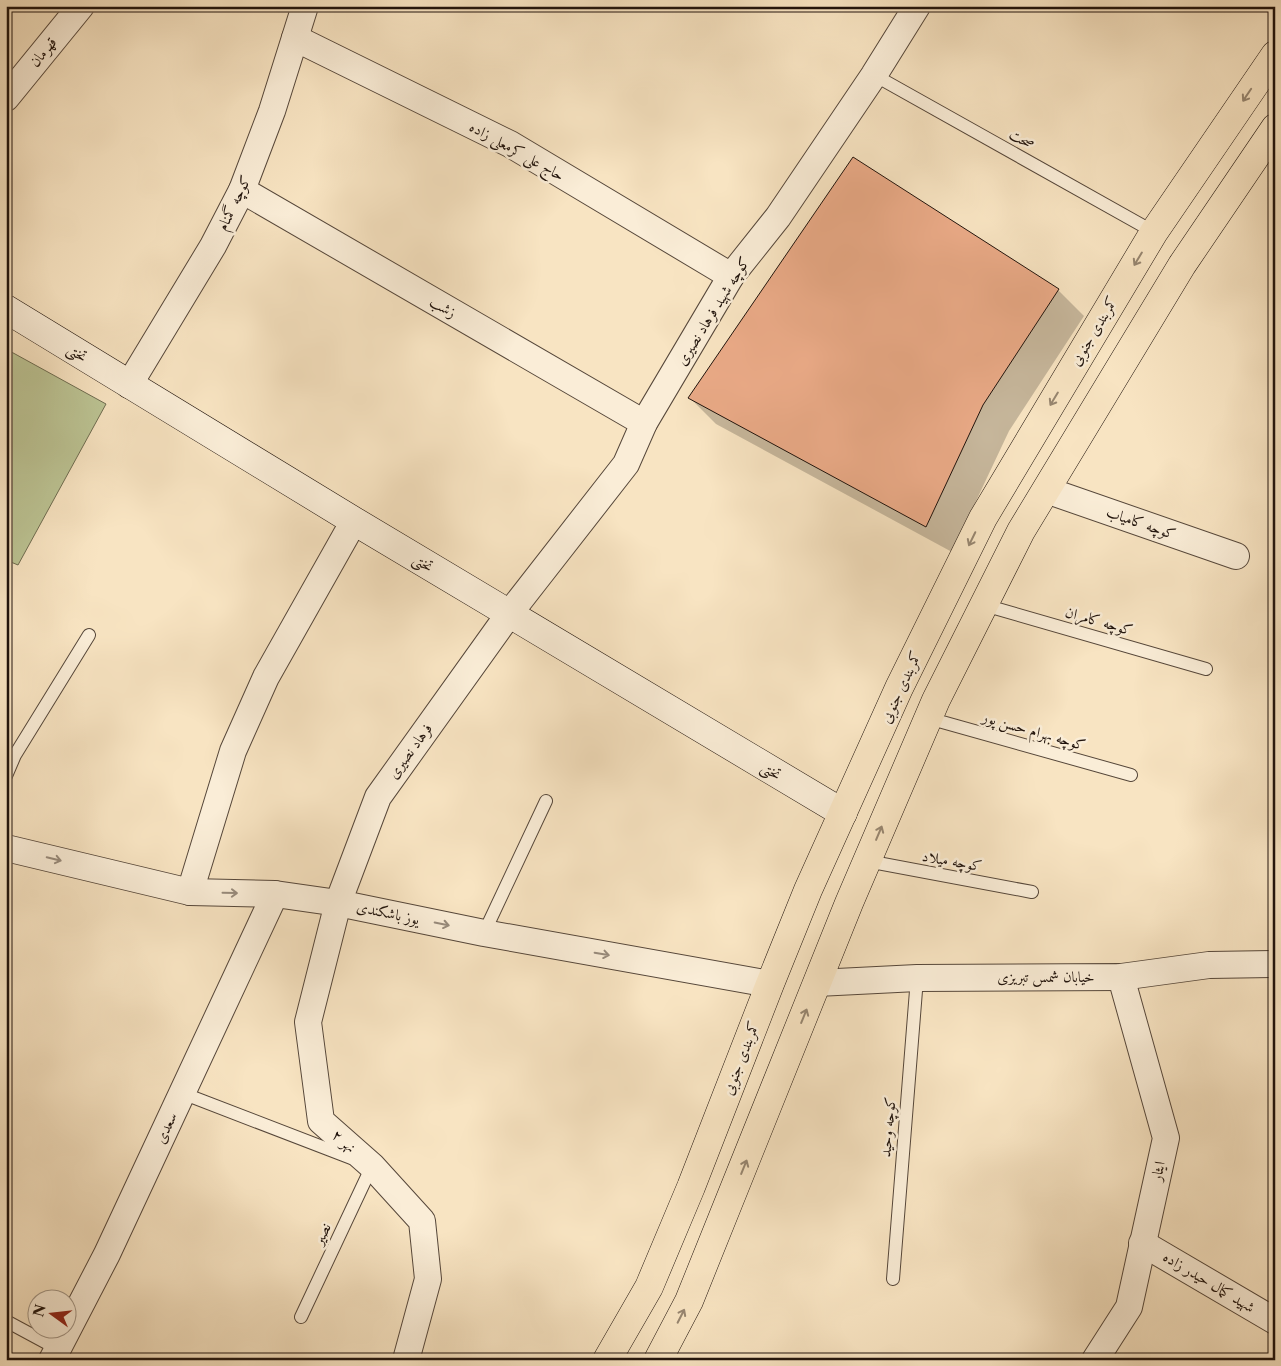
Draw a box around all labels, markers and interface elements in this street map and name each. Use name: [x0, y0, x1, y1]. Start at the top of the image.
street label: قهرمان: [25, 33, 61, 71]
one-way arrow: [1242, 87, 1252, 101]
street label: حاج علی کرمعلی زاده: [464, 117, 568, 188]
street label: صحت: [1006, 124, 1038, 153]
street label: کوچه گمنام: [212, 172, 259, 235]
one-way arrow: [1132, 252, 1142, 266]
street label: کوچه شهید فرهاد نصیری: [672, 253, 755, 370]
street label: زشب: [426, 291, 460, 323]
street label: کمربندی جنوبی: [1065, 293, 1123, 370]
street label: تختی: [62, 339, 91, 368]
one-way arrow: [1049, 391, 1059, 405]
street label: کوچه کامیاب: [1103, 502, 1178, 545]
one-way arrow: [967, 531, 976, 546]
street label: تختی: [409, 549, 437, 578]
street label: کوچه کامران: [1063, 602, 1135, 641]
street label: کمربندی جنوبی: [876, 648, 927, 727]
street label: کوچه بهرام حسن پور: [977, 706, 1088, 758]
street label: فرهاد نصیری: [383, 719, 437, 783]
street label: تختی: [757, 757, 785, 786]
one-way arrow: [874, 826, 884, 841]
street label: کوچه میلاد: [920, 846, 984, 877]
one-way arrow: [45, 855, 61, 864]
one-way arrow: [221, 889, 237, 898]
street label: یوز باشکندی: [355, 897, 422, 929]
one-way arrow: [433, 920, 449, 930]
one-way arrow: [593, 950, 609, 959]
street label: خیابان شمس تبریزی: [997, 967, 1095, 987]
one-way arrow: [800, 1009, 809, 1024]
street label: کمربندی جنوبی: [718, 1018, 765, 1098]
street label: کوچه وحید: [875, 1096, 902, 1158]
street label: سعدی: [150, 1109, 181, 1147]
street label: نهر ۲: [328, 1125, 360, 1157]
street label: ایثار: [1146, 1159, 1170, 1185]
one-way arrow: [740, 1160, 749, 1175]
street label: نصیر: [307, 1220, 335, 1250]
street label: شهید کمال حیدر زاده: [1159, 1247, 1259, 1317]
north arrow: [28, 1288, 78, 1338]
text: N: [29, 1302, 50, 1319]
one-way arrow: [676, 1309, 686, 1324]

